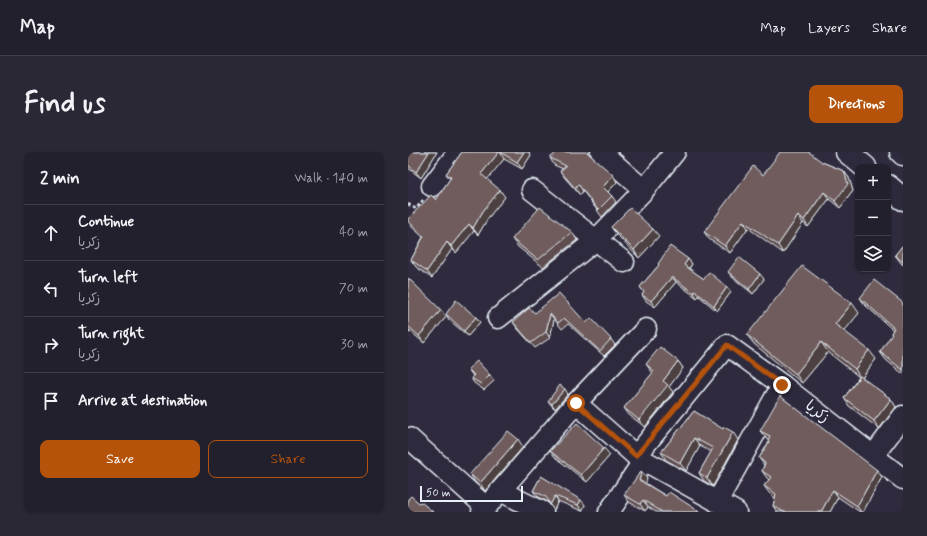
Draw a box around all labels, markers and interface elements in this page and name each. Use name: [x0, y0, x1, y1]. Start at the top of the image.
text: Map: [20, 15, 55, 40]
text: Map: [760, 19, 786, 37]
text: Layers: [808, 19, 850, 37]
text: Share: [872, 19, 907, 37]
button: Directions: [809, 85, 903, 123]
text: Find us: [24, 86, 105, 123]
map controls: [855, 164, 891, 272]
button: +: [855, 164, 891, 200]
text: 2 min: [40, 167, 80, 189]
text: Walk · 140 m: [295, 170, 368, 187]
button: −: [855, 200, 891, 236]
text: Continue: [78, 212, 134, 232]
icon: ahead: [40, 222, 62, 244]
text: 40 m: [339, 224, 368, 241]
text: زکریا: [78, 234, 100, 251]
button: layers: [855, 236, 891, 272]
text: Turn left: [78, 268, 138, 288]
icon: left: [40, 278, 62, 300]
text: 70 m: [339, 280, 368, 297]
text: زکریا: [78, 290, 100, 307]
text: Turn right: [78, 324, 145, 344]
icon: right: [40, 334, 62, 356]
text: 30 m: [341, 336, 368, 353]
text: زکریا: [78, 346, 100, 363]
route end: [773, 376, 791, 394]
icon: arrive: [40, 390, 62, 412]
text: Arrive at destination: [78, 391, 207, 411]
route start: [567, 394, 585, 412]
street label: زکریا: [801, 396, 833, 428]
button: Save: [40, 440, 200, 478]
button: Share: [208, 440, 368, 478]
scale bar: [420, 484, 523, 503]
text: 50 m: [426, 486, 451, 500]

